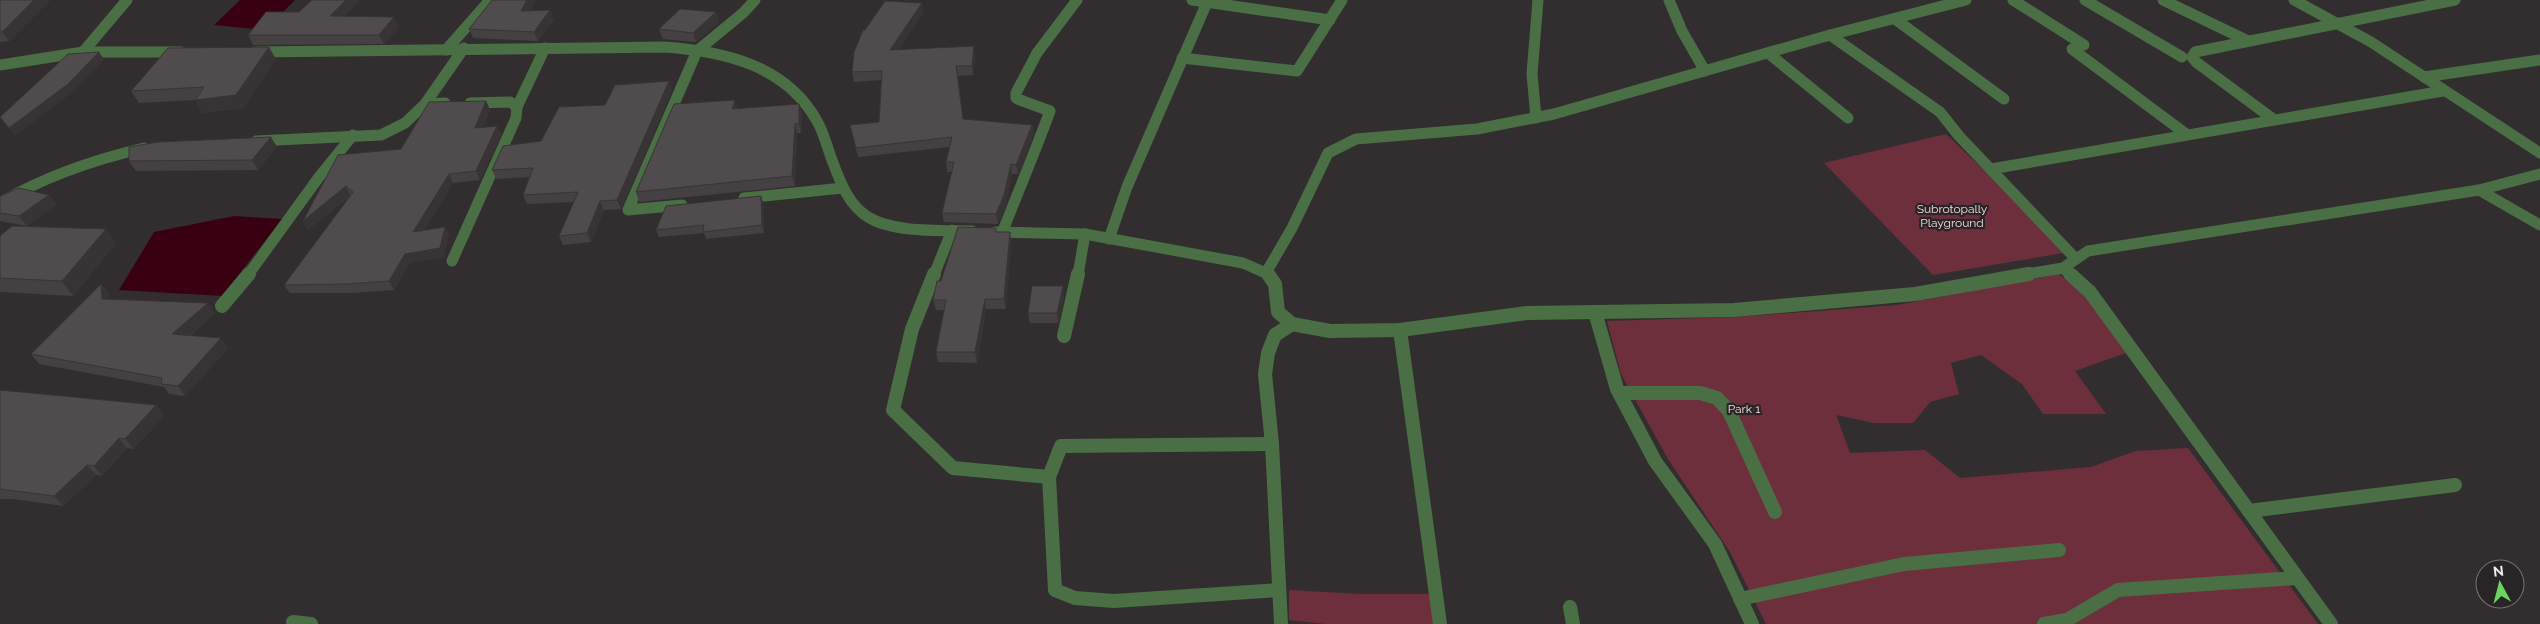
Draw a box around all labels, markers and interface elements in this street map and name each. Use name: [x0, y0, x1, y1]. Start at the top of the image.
park label: Subrotopally Playground: [1917, 202, 1988, 230]
park label: Park 1: [1728, 402, 1760, 416]
north arrow: [2475, 559, 2525, 609]
text: N: [2492, 563, 2505, 580]

